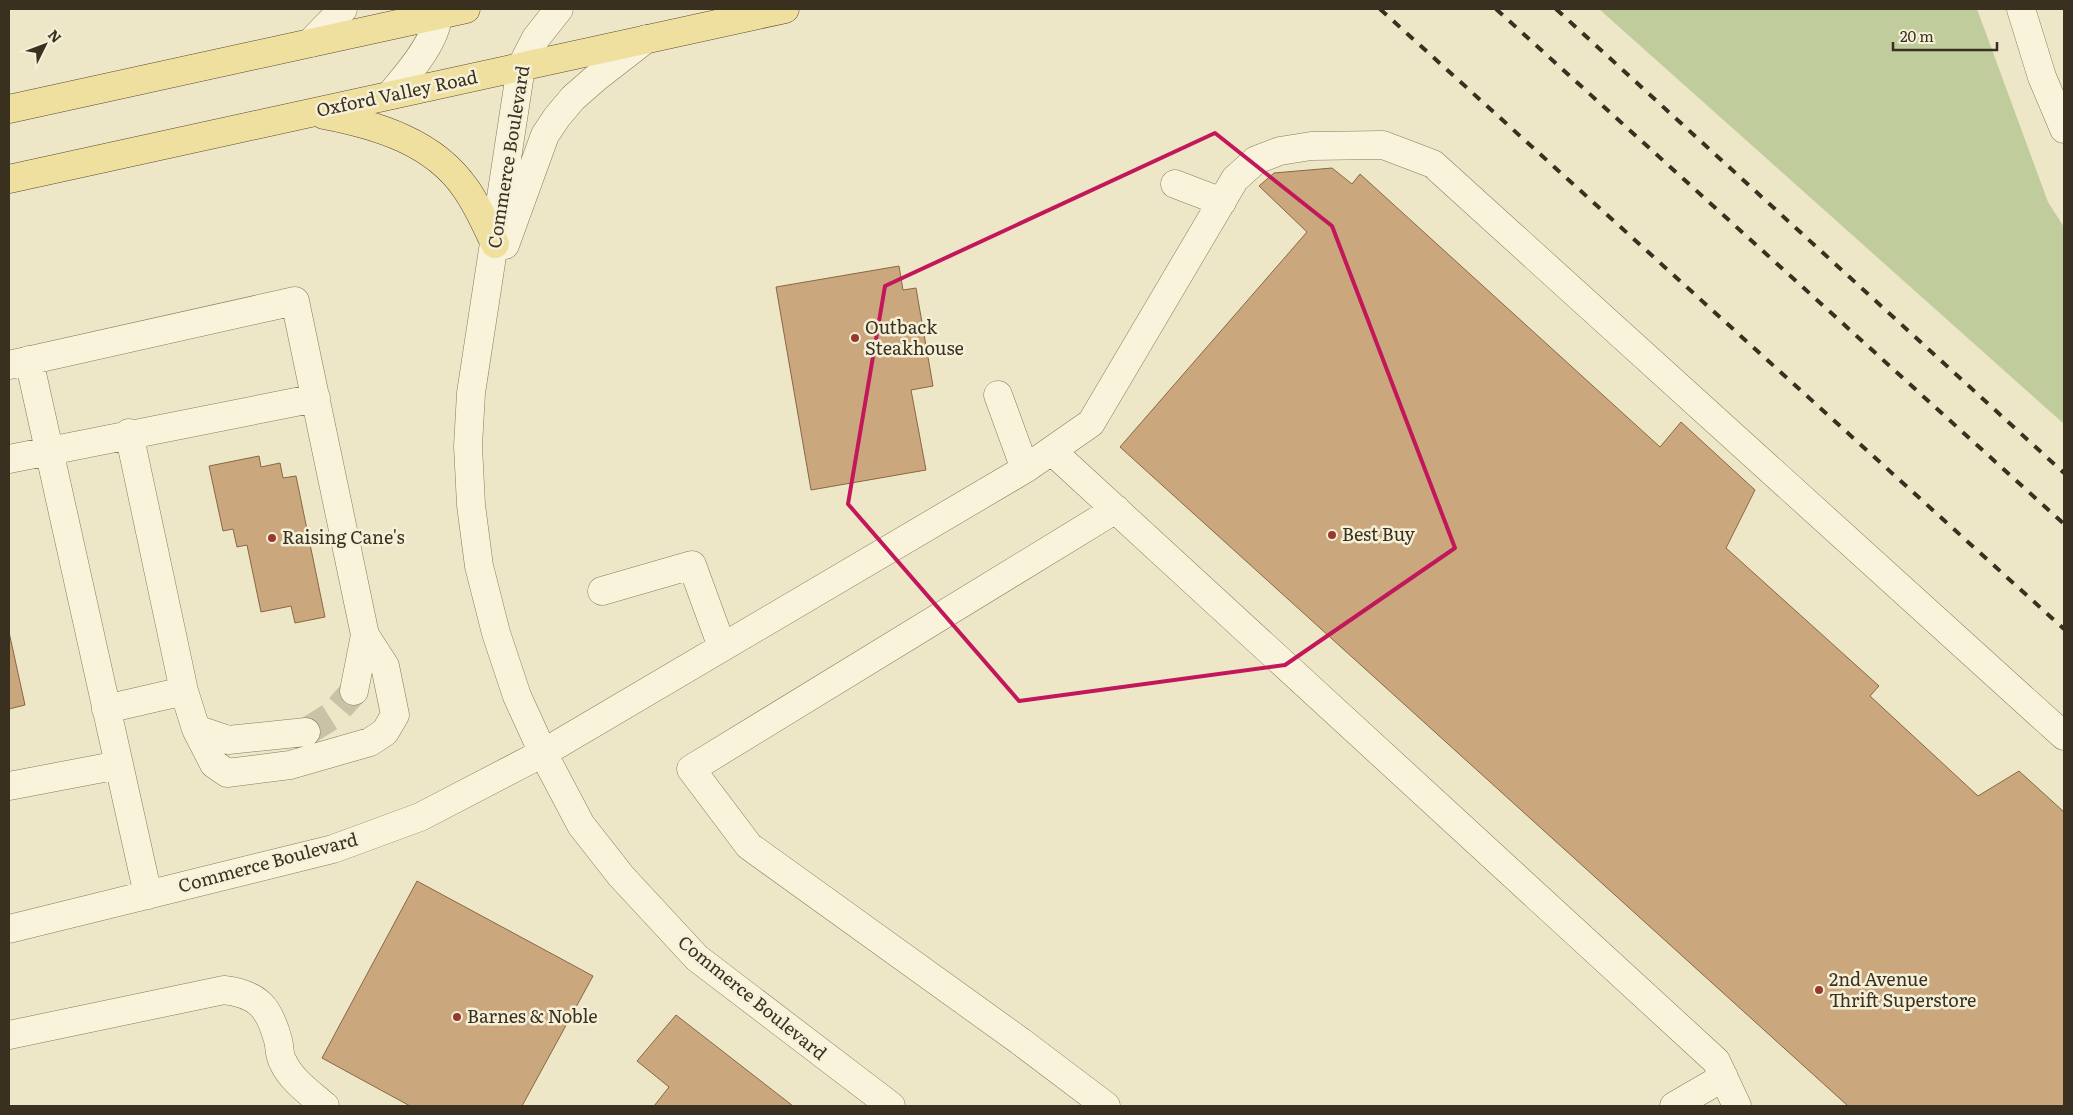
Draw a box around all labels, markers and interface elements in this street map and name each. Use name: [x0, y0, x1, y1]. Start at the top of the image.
north arrow: [20, 20, 70, 70]
scale bar: [1893, 20, 1997, 52]
text: 20 m: [1900, 24, 1934, 47]
text: N: [44, 25, 67, 47]
street label: Oxford Valley Road: [314, 62, 480, 123]
street label: Commerce Boulevard: [480, 63, 535, 250]
place label: Outback Steakhouse: [865, 313, 964, 361]
marker: Outback Steakhouse: [849, 332, 861, 344]
place label: Best Buy: [1342, 520, 1416, 547]
place label: Raising Cane's: [282, 523, 405, 550]
marker: Best Buy: [1326, 529, 1338, 541]
marker: Raising Cane's: [266, 532, 278, 544]
street label: Commerce Boulevard: [175, 825, 360, 899]
street label: Commerce Boulevard: [673, 928, 833, 1065]
place label: 2nd Avenue Thrift Superstore: [1829, 965, 1976, 1013]
marker: 2nd Avenue Thrift Superstore: [1813, 984, 1825, 996]
place label: Barnes & Noble: [467, 1002, 598, 1029]
marker: Barnes & Noble: [451, 1011, 463, 1023]

